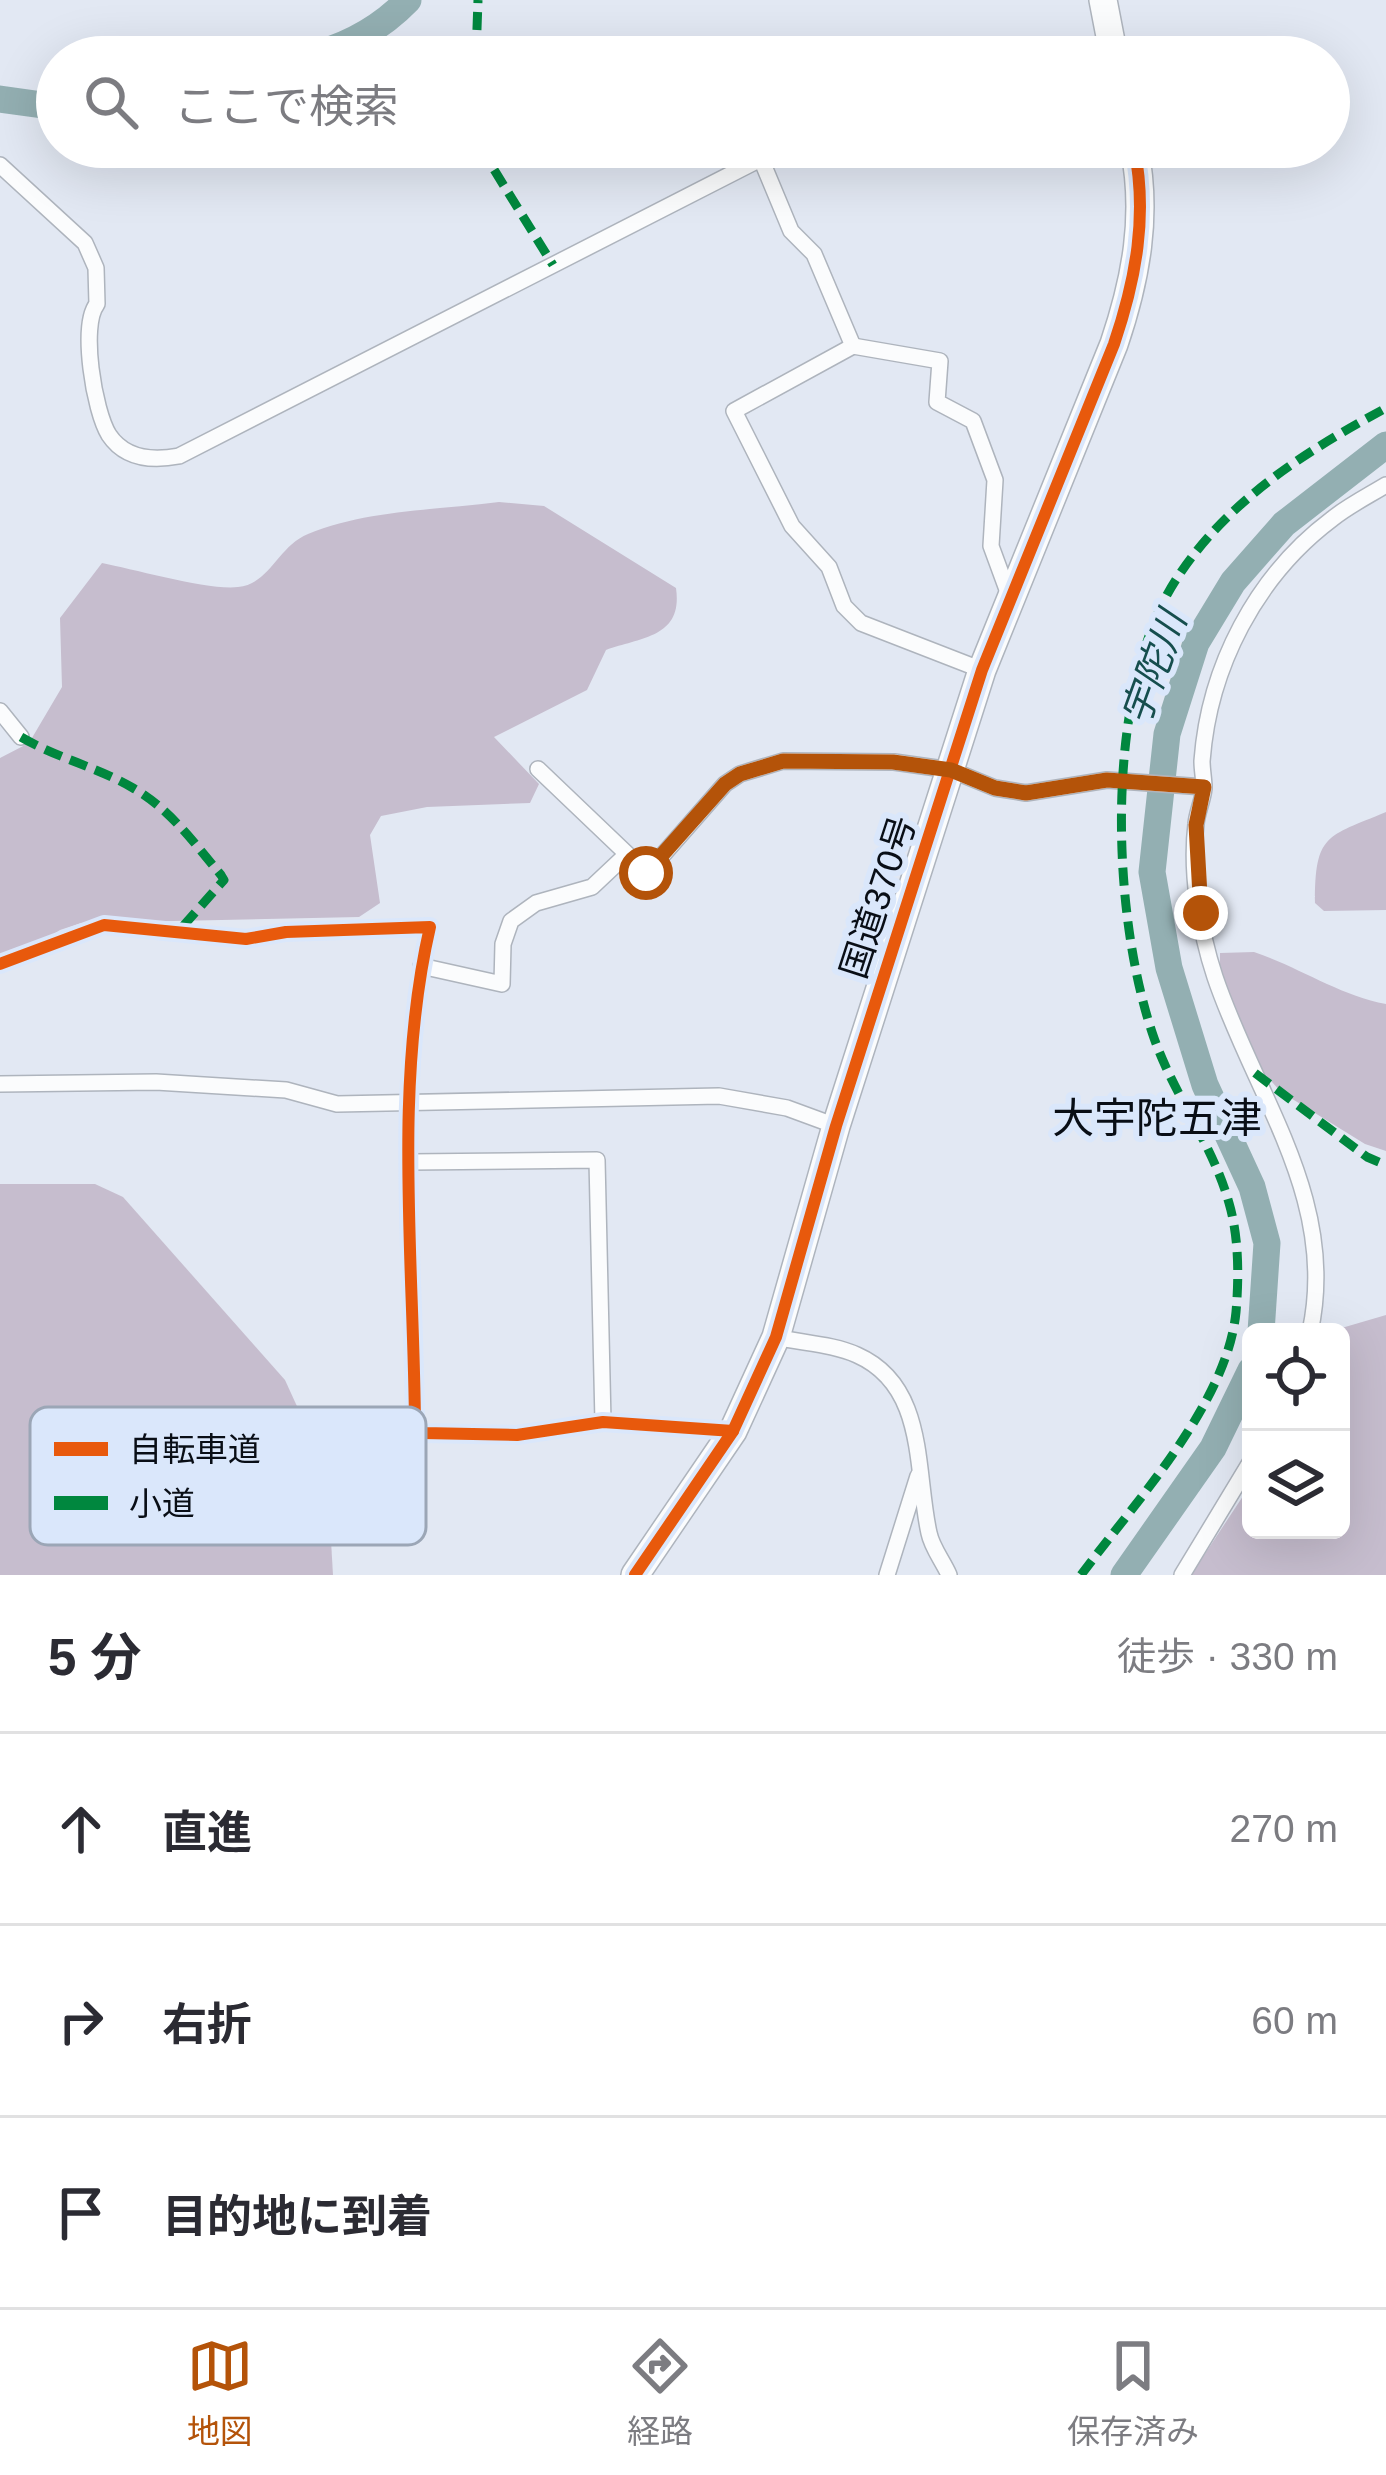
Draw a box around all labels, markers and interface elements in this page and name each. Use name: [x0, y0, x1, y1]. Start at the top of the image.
search box: [36, 36, 1350, 168]
icon: search: [78, 69, 144, 135]
text: ここで検索: [174, 81, 399, 132]
water label: 宇陀川: [1114, 602, 1196, 730]
street label: 国道370号: [833, 811, 923, 983]
route start: [619, 846, 673, 900]
route end: [1174, 886, 1228, 940]
district label: 大宇陀五津: [1052, 1095, 1262, 1142]
map controls: [1242, 1323, 1350, 1539]
button: locate: [1242, 1323, 1350, 1431]
legend: [30, 1407, 426, 1545]
text: 自転車道: [129, 1431, 261, 1468]
button: layers: [1242, 1431, 1350, 1539]
text: 小道: [129, 1485, 195, 1522]
text: 5 分: [48, 1629, 142, 1686]
text: 徒歩 · 330 m: [1117, 1635, 1338, 1678]
icon: ahead: [48, 1796, 114, 1862]
text: 直進: [162, 1807, 252, 1858]
text: 270 m: [1230, 1807, 1338, 1850]
icon: right: [48, 1988, 114, 2054]
text: 右折: [162, 1999, 252, 2050]
text: 60 m: [1251, 1999, 1338, 2042]
icon: arrive: [48, 2180, 114, 2246]
text: 目的地に到着: [162, 2191, 432, 2242]
tab: 地図: [187, 2333, 253, 2453]
tab: 経路: [627, 2333, 693, 2453]
tab: 保存済み: [1067, 2333, 1199, 2453]

